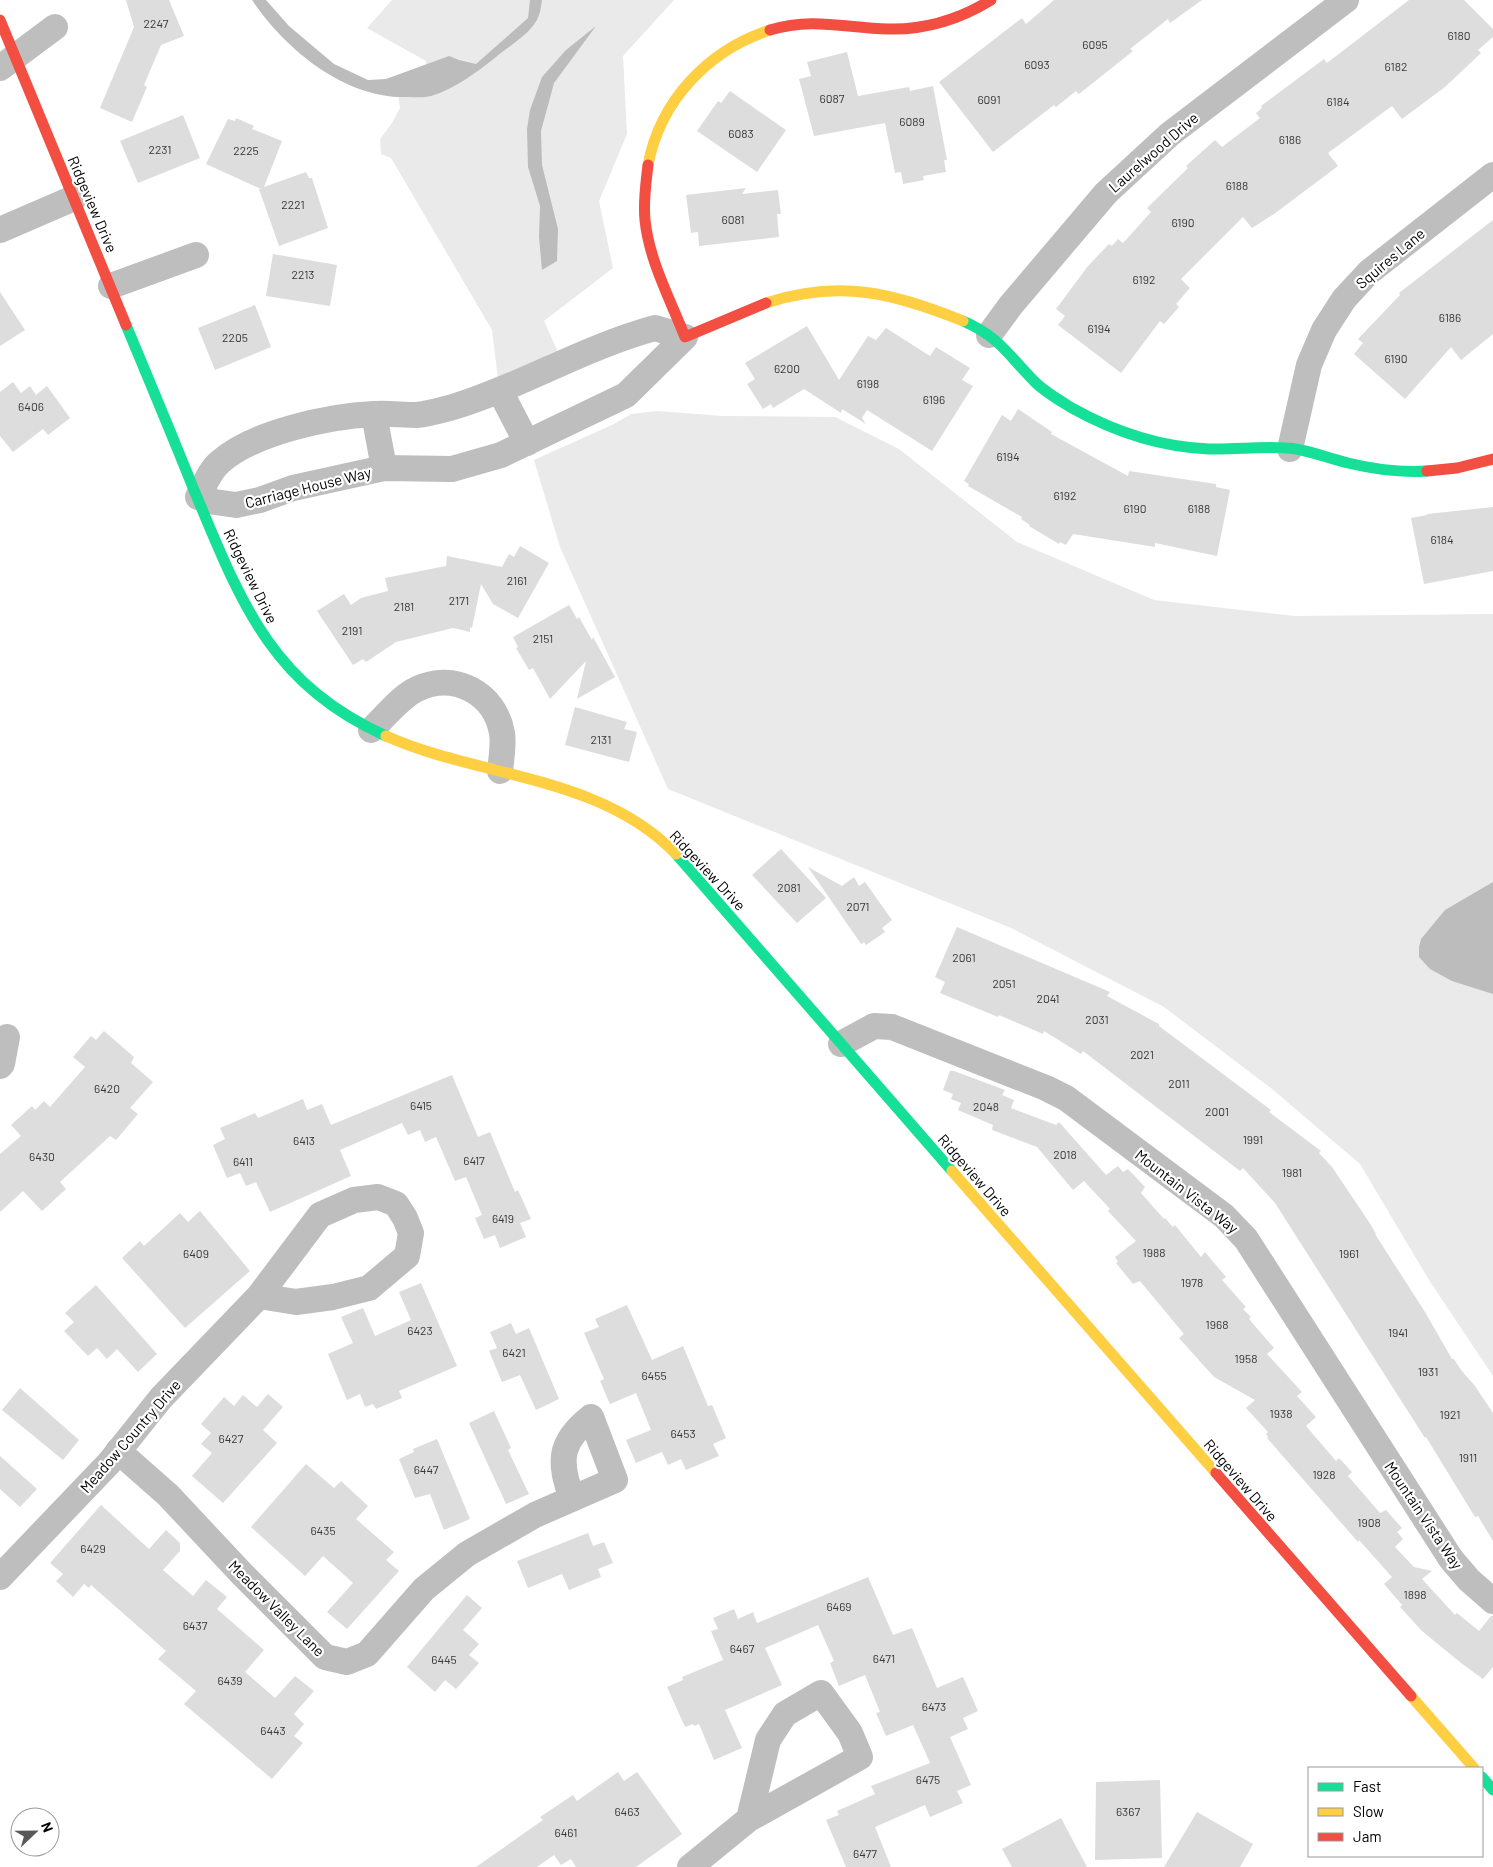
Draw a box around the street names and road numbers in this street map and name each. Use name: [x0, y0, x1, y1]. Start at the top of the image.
street label: Laurelwood Drive: [1105, 108, 1201, 196]
street label: Ridgeview Drive: [65, 153, 121, 255]
street label: Squires Lane: [1352, 224, 1428, 292]
street label: Carriage House Way: [243, 463, 373, 511]
street label: Ridgeview Drive: [220, 526, 282, 626]
street label: Ridgeview Drive: [666, 826, 750, 914]
street label: Ridgeview Drive: [934, 1130, 1016, 1220]
street label: Mountain Vista Way: [1132, 1145, 1242, 1237]
street label: Meadow Country Drive: [76, 1376, 184, 1496]
street label: Ridgeview Drive: [1200, 1435, 1282, 1525]
street label: Mountain Vista Way: [1381, 1458, 1467, 1572]
street label: Meadow Valley Lane: [225, 1556, 329, 1660]

